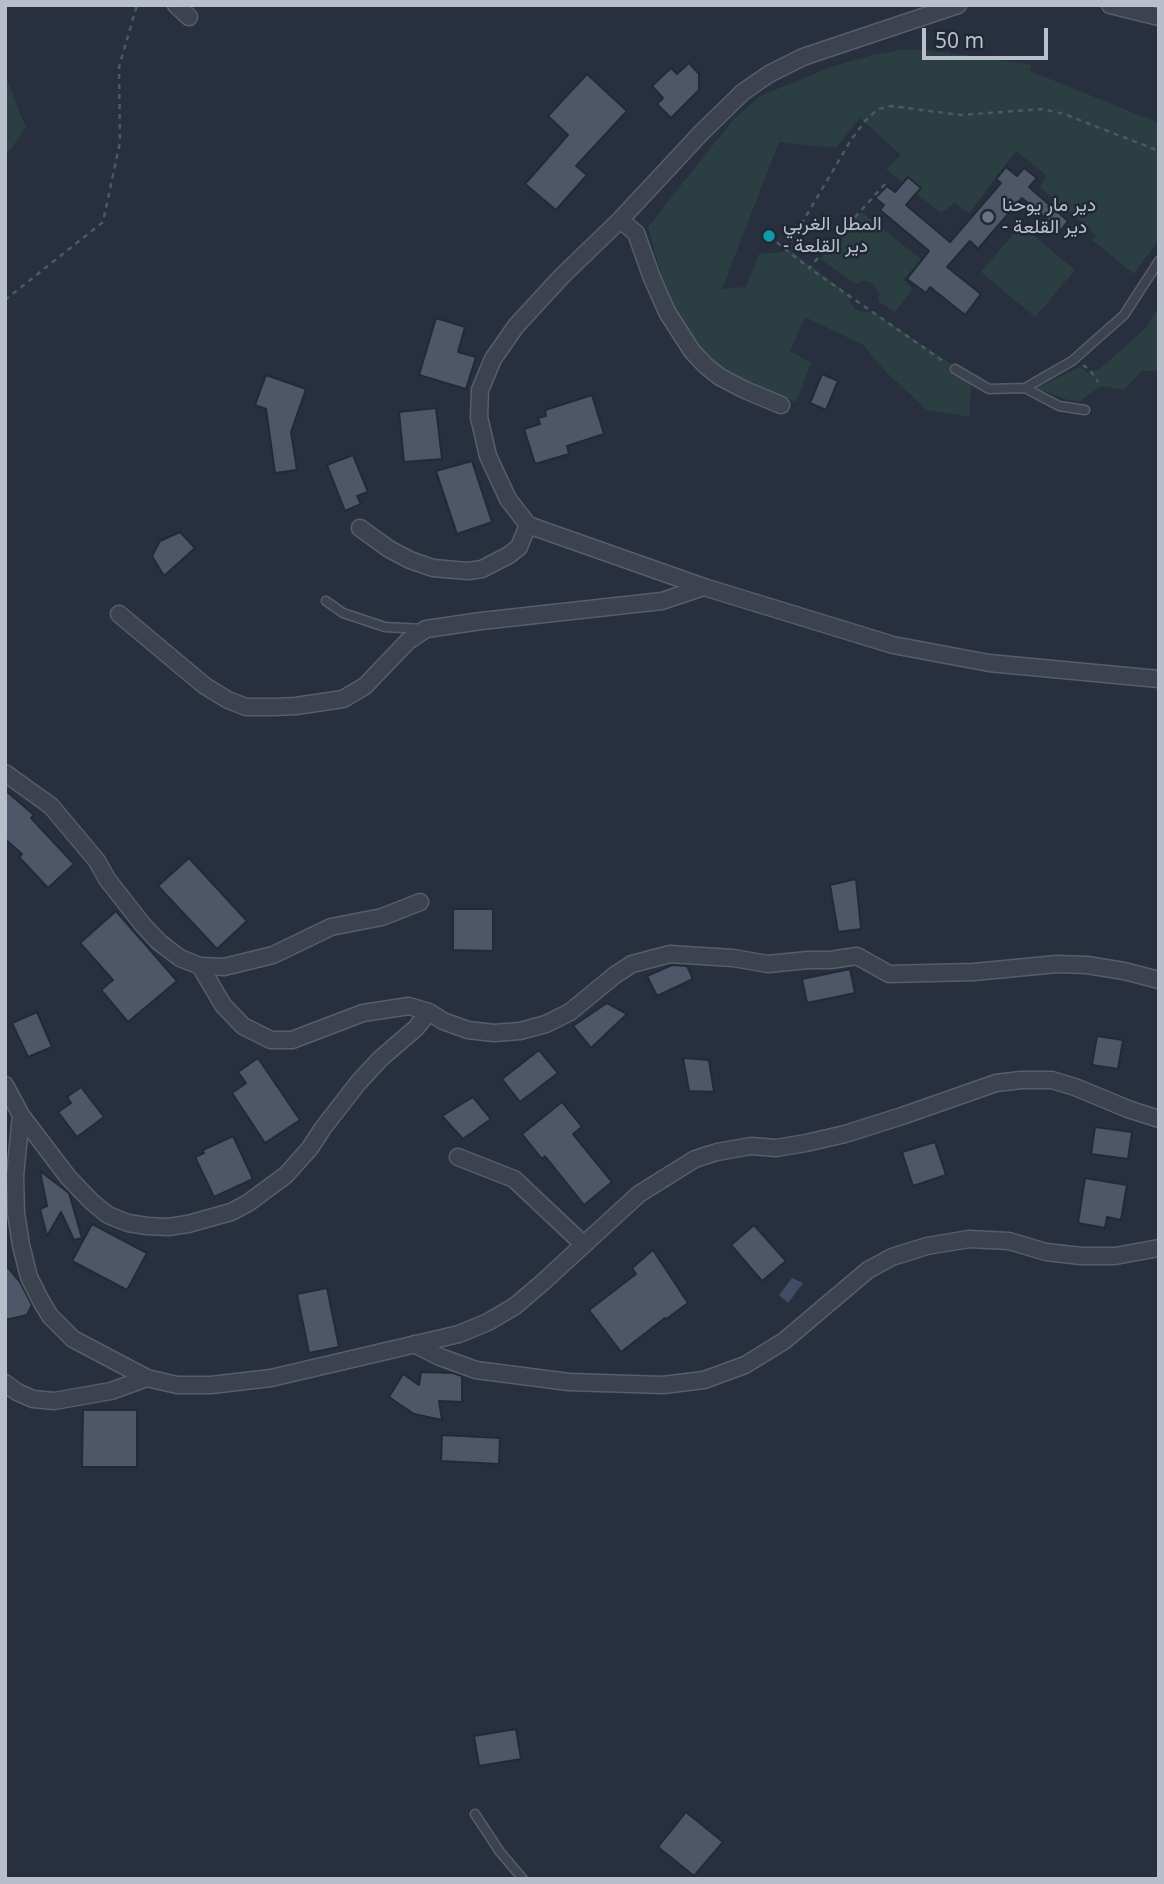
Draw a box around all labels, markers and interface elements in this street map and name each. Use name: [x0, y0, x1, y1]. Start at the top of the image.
scale bar: [926, 14, 1052, 58]
text: 50 m: [935, 26, 984, 54]
place label: دير مار يوحنا - دير القلعة: [1002, 195, 1096, 239]
marker: دير مار يوحنا - دير القلعة: [980, 209, 996, 225]
place label: المطل الغربي - دير القلعة: [783, 214, 882, 258]
marker: المطل الغربي - دير القلعة: [761, 228, 777, 244]

